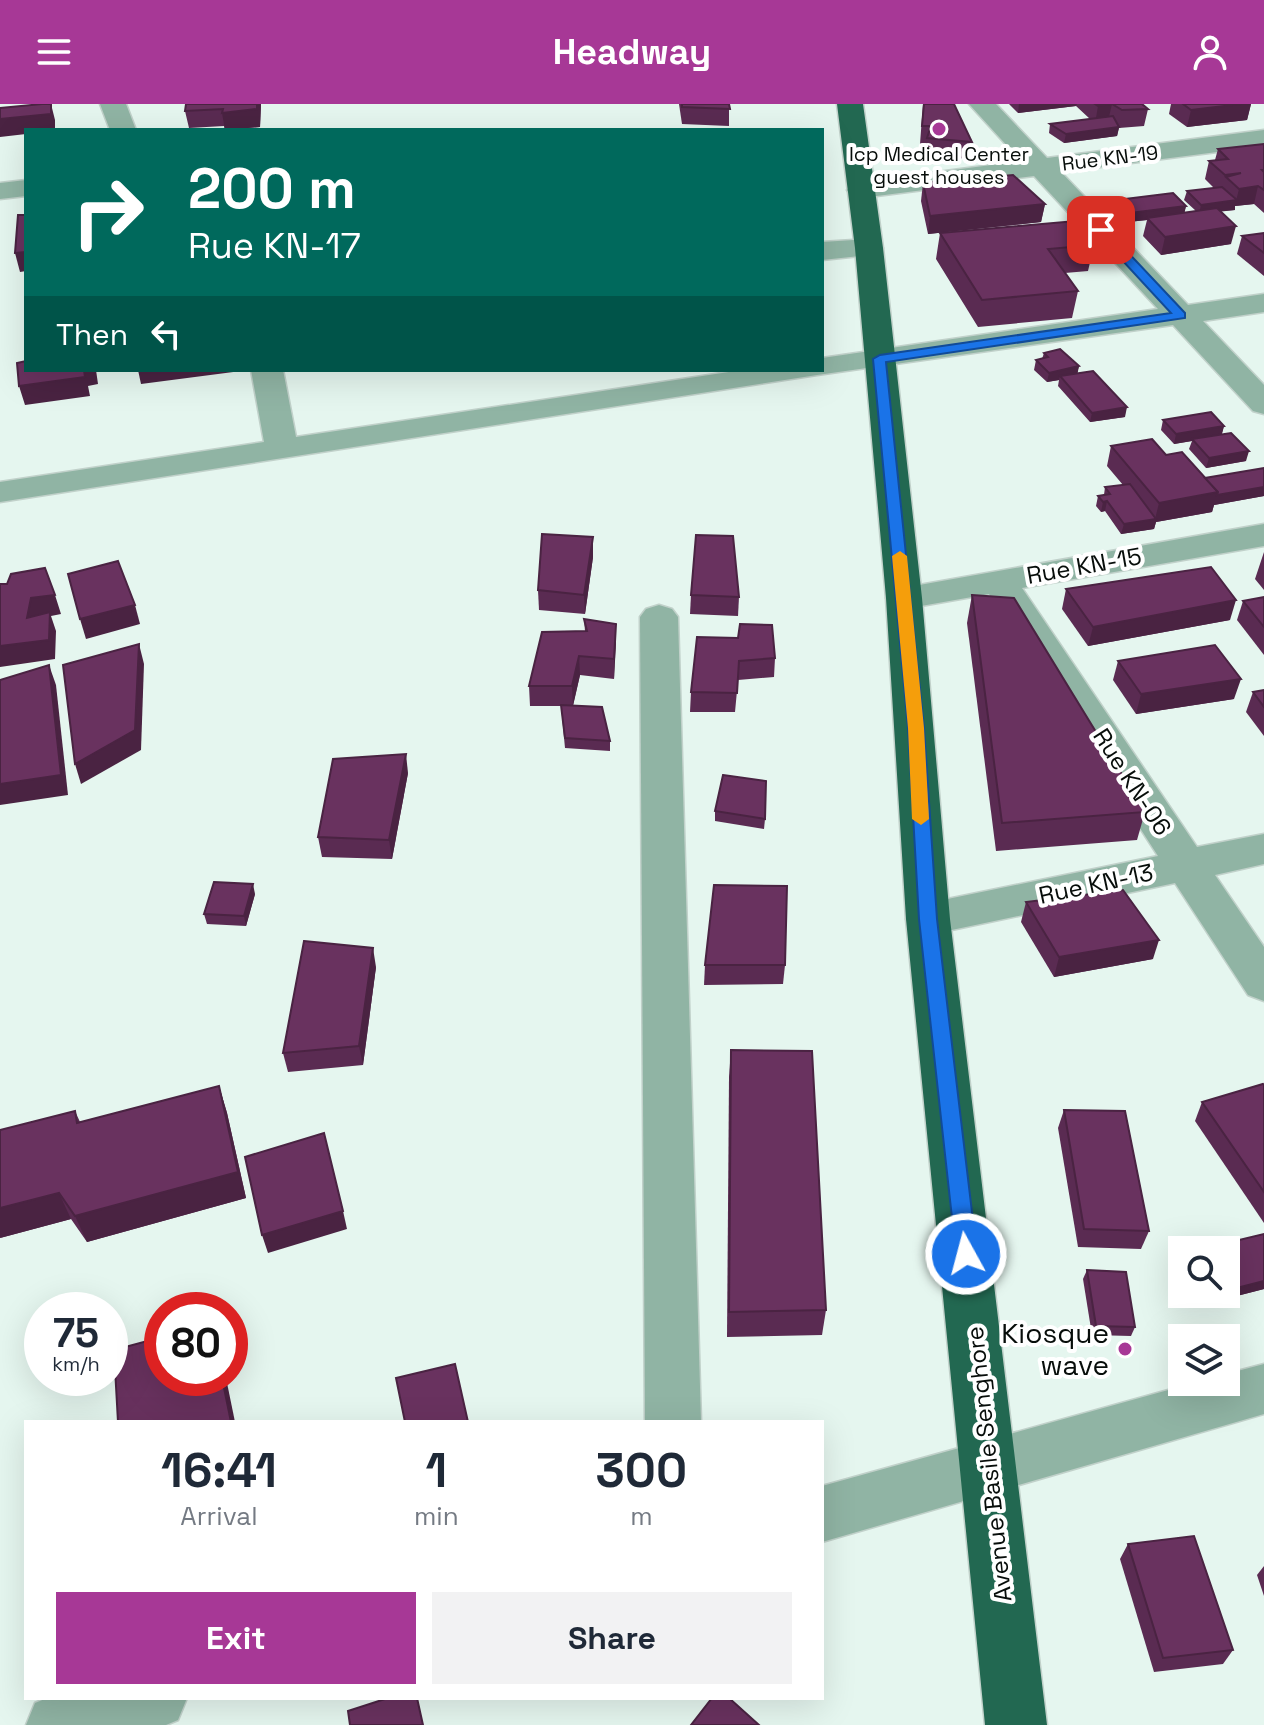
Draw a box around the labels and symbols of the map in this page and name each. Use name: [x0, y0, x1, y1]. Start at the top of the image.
marker: Icp Medical Center guest houses: [930, 120, 948, 138]
street label: Rue KN-19: [1060, 139, 1160, 177]
place label: Icp Medical Center guest houses: [849, 141, 1029, 190]
pin: [1067, 196, 1135, 264]
street label: Rue KN-15: [1024, 540, 1144, 591]
street label: Rue KN-06: [1086, 722, 1179, 841]
street label: Rue KN-13: [1036, 856, 1156, 911]
position arrow: [924, 1212, 1008, 1296]
speed limit sign: 80: [144, 1292, 248, 1396]
place label: Kiosque wave: [1001, 1315, 1109, 1383]
street label: Avenue Basile Senghore: [959, 1325, 1018, 1603]
marker: Kiosque wave: [1116, 1340, 1134, 1358]

